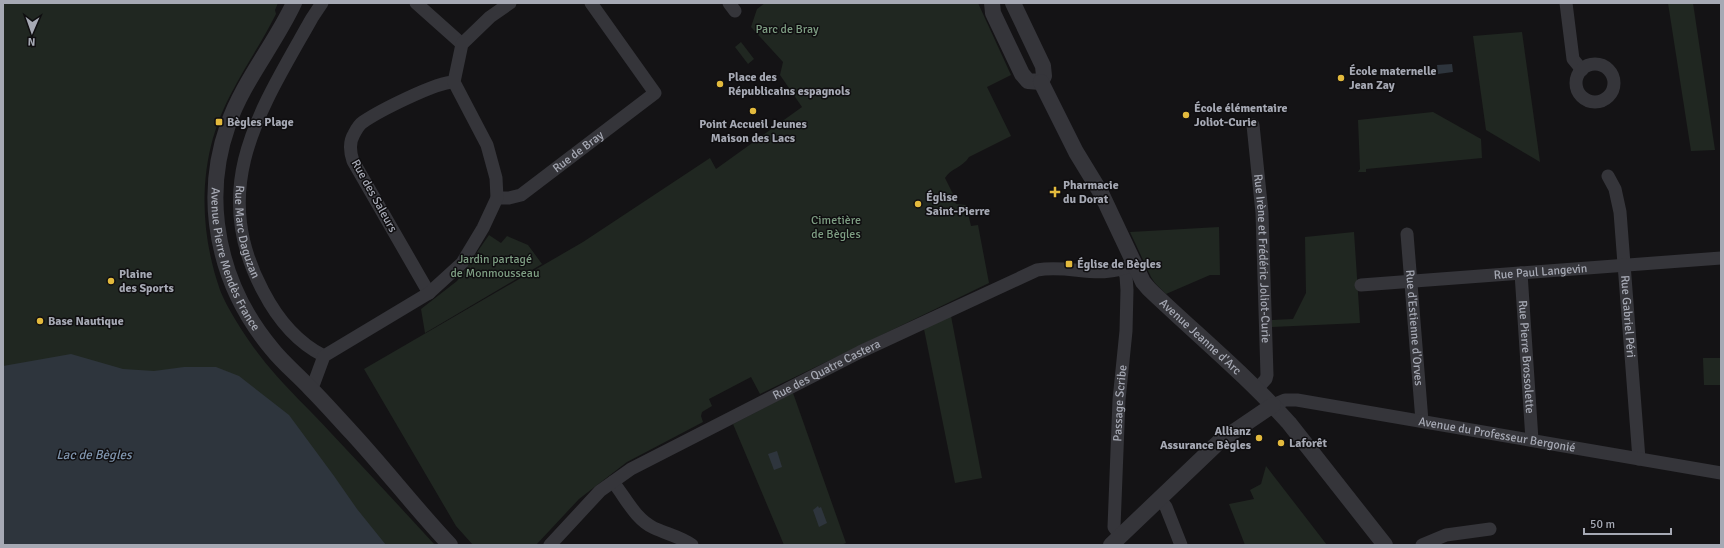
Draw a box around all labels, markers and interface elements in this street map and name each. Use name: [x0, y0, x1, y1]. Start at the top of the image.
north arrow: [12, 12, 52, 52]
park label: Parc de Bray: [755, 22, 819, 37]
text: N: [28, 35, 36, 48]
place label: École maternelle Jean Zay: [1349, 64, 1437, 93]
place label: Place des Républicains espagnols: [728, 70, 851, 99]
marker: École maternelle Jean Zay: [1336, 73, 1346, 83]
marker: Place des Républicains espagnols: [715, 79, 725, 89]
place label: École élémentaire Joliot-Curie: [1194, 101, 1288, 130]
marker: Point Accueil Jeunes Maison des Lacs: [748, 106, 758, 116]
marker: École élémentaire Joliot-Curie: [1181, 110, 1191, 120]
place label: Bègles Plage: [227, 115, 294, 130]
marker: Bègles Plage: [214, 117, 224, 127]
place label: Point Accueil Jeunes Maison des Lacs: [699, 117, 808, 146]
street label: Rue de Bray: [550, 127, 607, 176]
street label: Rue des Saleurs: [348, 157, 400, 235]
street label: Rue Irène et Frédéric Joliot-Curie: [1251, 173, 1274, 343]
place label: Pharmacie du Dorat: [1063, 178, 1119, 207]
street label: Rue Marc Daguzan: [232, 185, 263, 281]
street label: Avenue Pierre Mendès France: [208, 187, 263, 334]
marker: Pharmacie du Dorat: [1050, 187, 1060, 197]
place label: Église Saint-Pierre: [926, 190, 990, 219]
marker: Église Saint-Pierre: [913, 199, 923, 209]
park label: Cimetière de Bègles: [811, 213, 861, 242]
park label: Jardin partagé de Monmousseau: [450, 252, 540, 281]
place label: Église de Bègles: [1077, 257, 1162, 272]
marker: Église de Bègles: [1064, 259, 1074, 269]
street label: Rue Paul Langevin: [1493, 261, 1588, 283]
place label: Plaine des Sports: [119, 267, 174, 296]
street label: Rue d'Estienne d'Orves: [1402, 269, 1427, 386]
street label: Rue Gabriel Péri: [1617, 275, 1639, 358]
marker: Plaine des Sports: [106, 276, 116, 286]
street label: Avenue Jeanne d'Arc: [1156, 295, 1245, 378]
street label: Rue Pierre Brossolette: [1515, 300, 1538, 414]
place label: Base Nautique: [48, 314, 124, 329]
marker: Base Nautique: [35, 316, 45, 326]
street label: Rue des Quatre Castera: [770, 336, 883, 403]
street label: Passage Scribe: [1110, 364, 1130, 442]
street label: Avenue du Professeur Bergonié: [1417, 414, 1577, 455]
place label: Allianz Assurance Bègles: [1160, 424, 1252, 453]
marker: Allianz Assurance Bègles: [1254, 433, 1264, 443]
place label: Laforêt: [1289, 436, 1328, 451]
marker: Laforêt: [1276, 438, 1286, 448]
water label: Lac de Bègles: [56, 447, 133, 463]
scale bar: [1584, 510, 1671, 536]
text: 50 m: [1590, 517, 1615, 532]

